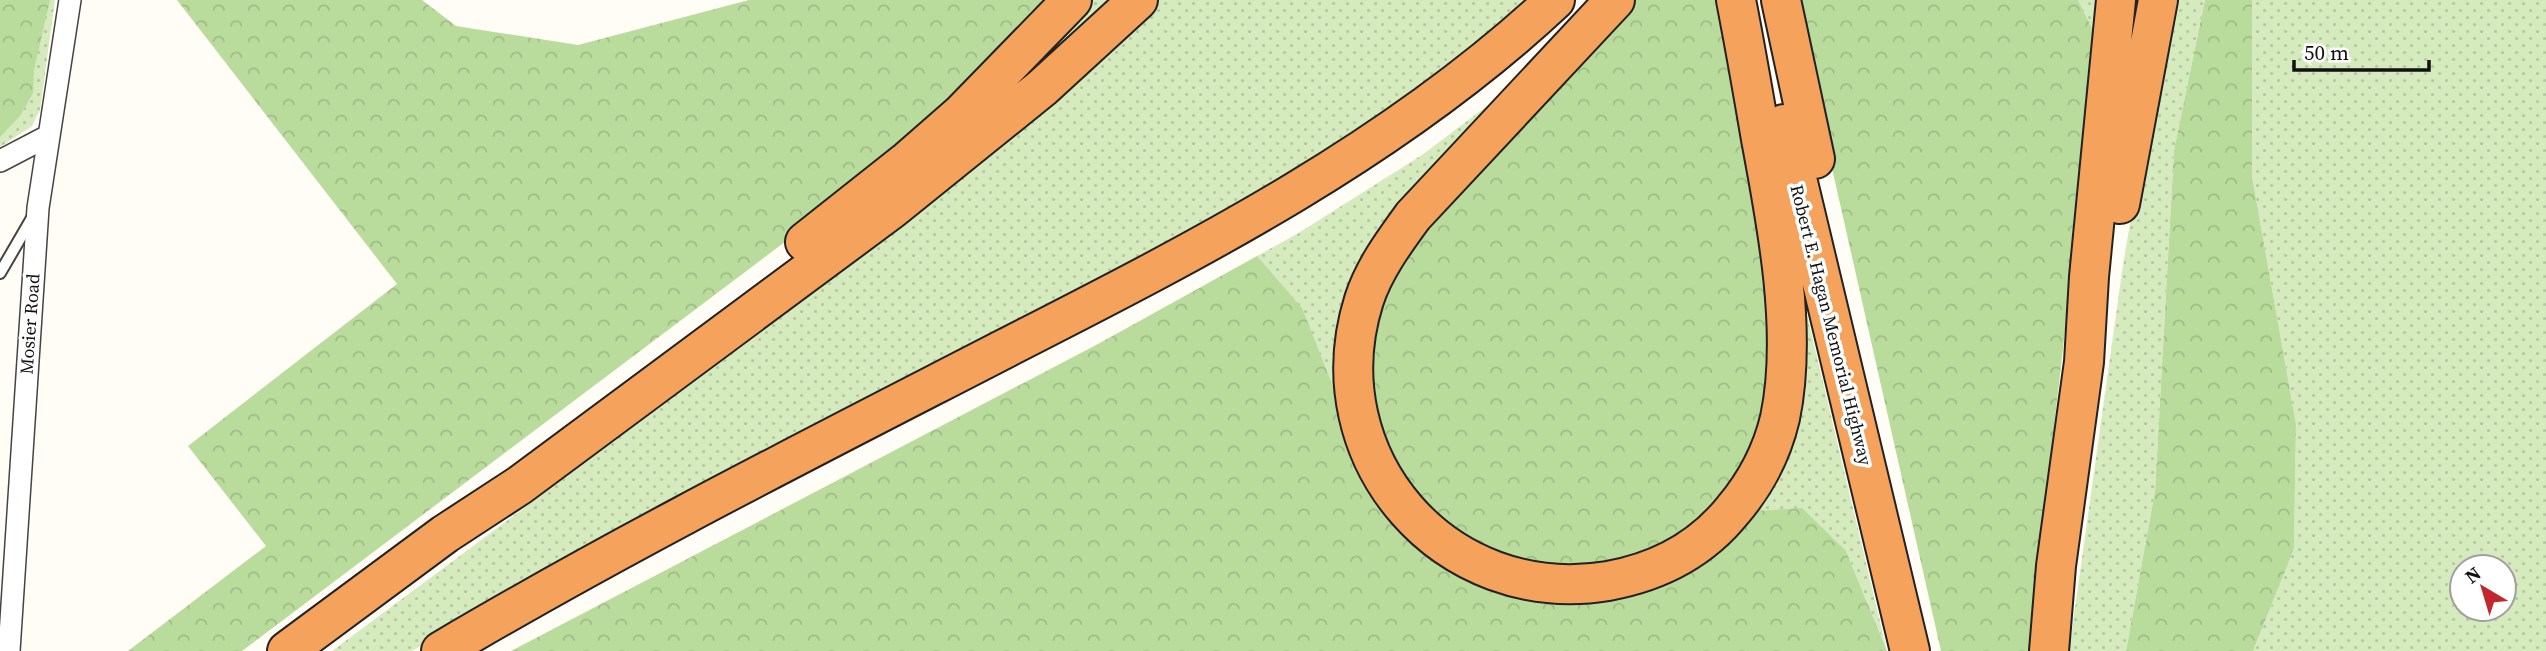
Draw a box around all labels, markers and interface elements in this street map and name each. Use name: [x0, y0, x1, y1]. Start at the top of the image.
scale bar: [2294, 28, 2429, 72]
text: 50 m: [2304, 38, 2349, 67]
street label: Robert E. Hagan Memorial Highway: [1784, 182, 1879, 469]
street label: Mosier Road: [14, 273, 45, 375]
north arrow: [2448, 553, 2518, 623]
text: N: [2459, 560, 2486, 589]

